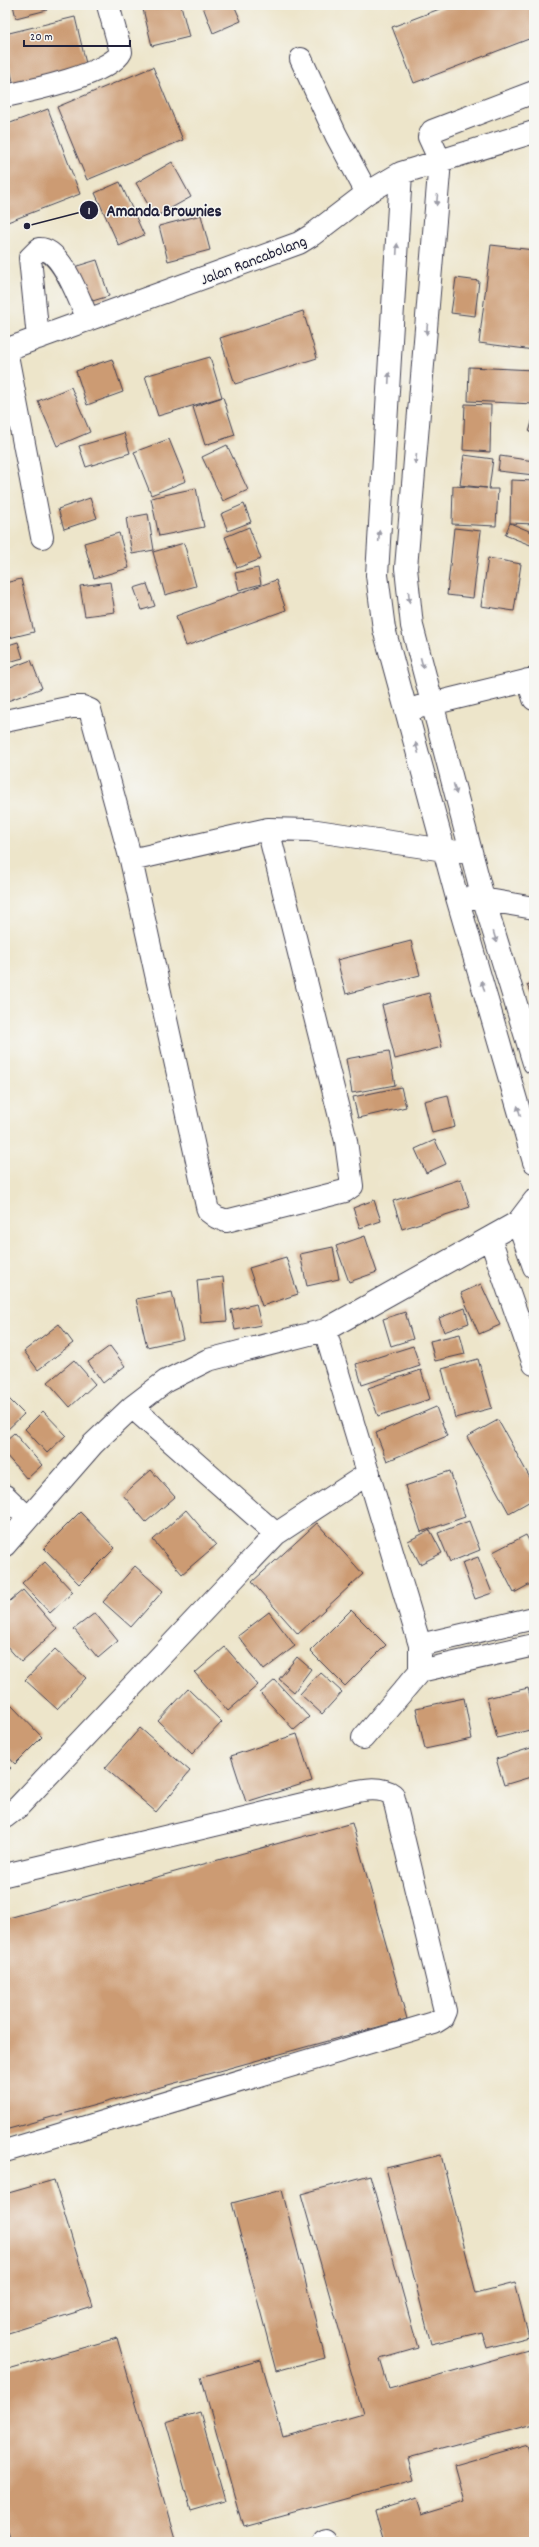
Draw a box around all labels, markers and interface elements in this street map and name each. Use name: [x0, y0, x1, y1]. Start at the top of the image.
scale bar: [24, 22, 130, 48]
text: 20 m: [30, 29, 53, 46]
one-way arrow: [433, 194, 440, 206]
callout: Amanda Brownies: [79, 196, 230, 225]
text: Amanda Brownies: [106, 201, 222, 225]
text: 1: [88, 203, 91, 220]
street label: Jalan Rancabolang: [197, 231, 310, 292]
one-way arrow: [393, 243, 400, 255]
one-way arrow: [423, 323, 430, 335]
one-way arrow: [385, 372, 392, 384]
one-way arrow: [413, 453, 419, 465]
one-way arrow: [376, 530, 383, 542]
one-way arrow: [406, 591, 412, 603]
one-way arrow: [419, 658, 425, 670]
one-way arrow: [414, 742, 420, 754]
one-way arrow: [452, 783, 458, 795]
one-way arrow: [492, 931, 498, 943]
one-way arrow: [480, 980, 486, 992]
one-way arrow: [516, 1105, 522, 1117]

